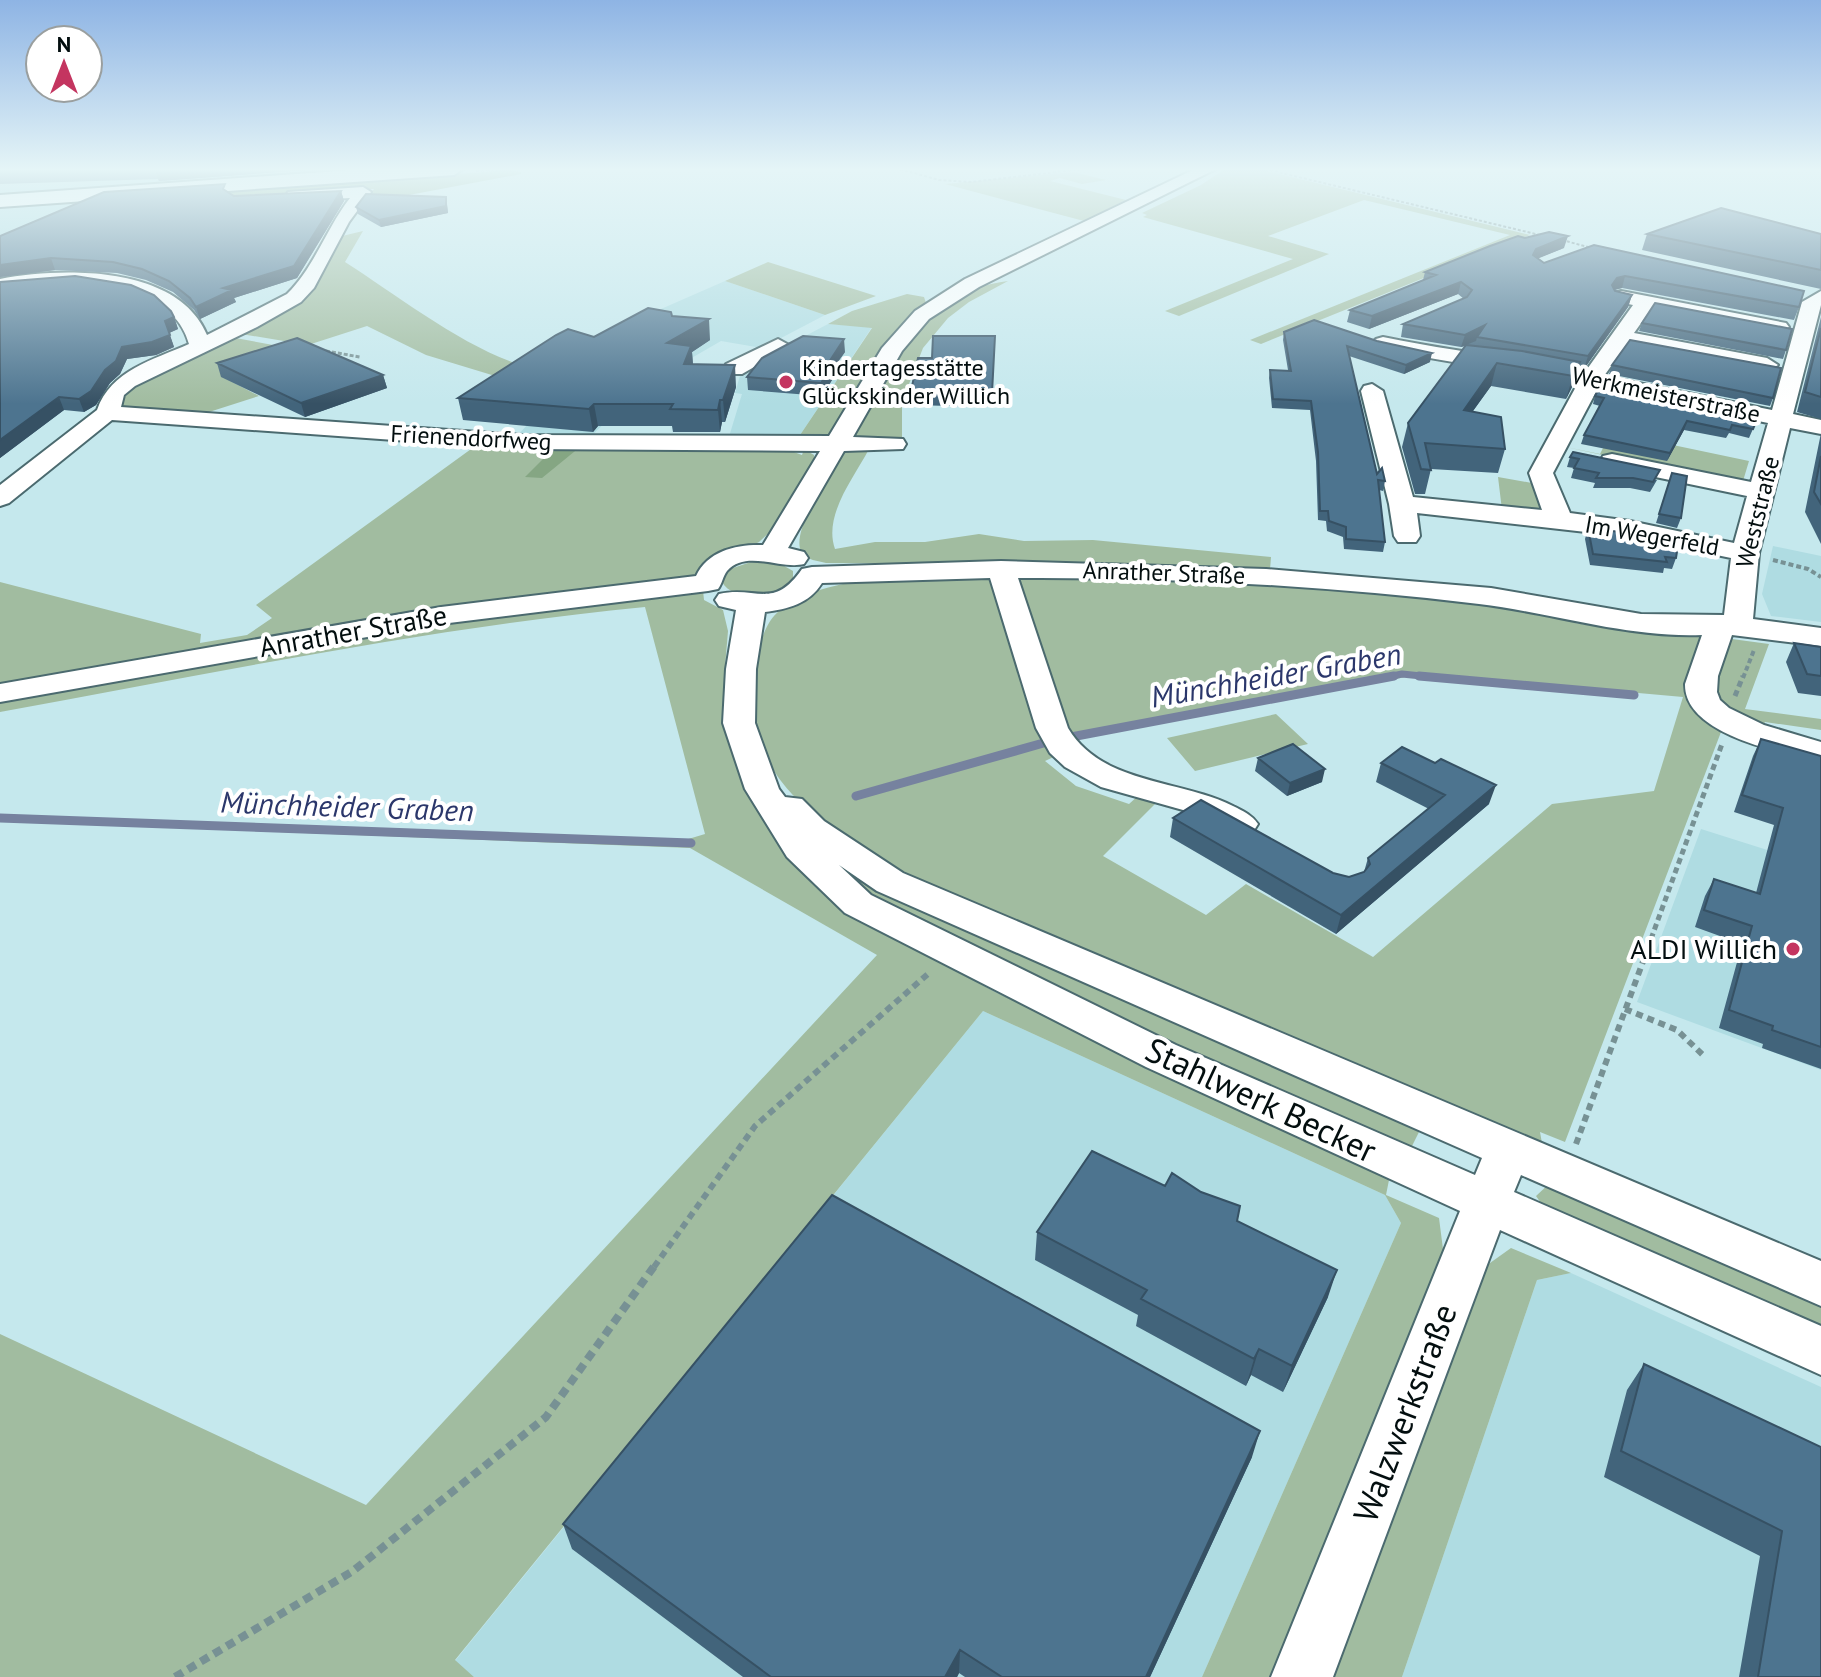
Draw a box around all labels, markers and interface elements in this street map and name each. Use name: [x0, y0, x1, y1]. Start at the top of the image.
north arrow: [24, 24, 104, 104]
text: N: [57, 30, 71, 58]
place label: Kindertagesstätte Glückskinder Willich: [802, 352, 1010, 411]
street label: Werkmeisterstraße: [1569, 359, 1763, 430]
marker: Kindertagesstätte Glückskinder Willich: [777, 373, 795, 391]
street label: Frienendorfweg: [390, 418, 552, 457]
street label: Weststraße: [1729, 453, 1786, 571]
street label: Im Wegerfeld: [1582, 508, 1722, 563]
street label: Anrather Straße: [1082, 554, 1246, 591]
street label: Anrather Straße: [256, 596, 450, 665]
water label: Münchheider Graben: [1147, 633, 1404, 716]
water label: Münchheider Graben: [220, 782, 474, 829]
place label: ALDI Willich: [1630, 930, 1777, 967]
marker: ALDI Willich: [1784, 940, 1802, 958]
street label: Stahlwerk Becker: [1139, 1026, 1384, 1172]
street label: Walzwerkstraße: [1342, 1297, 1466, 1528]

